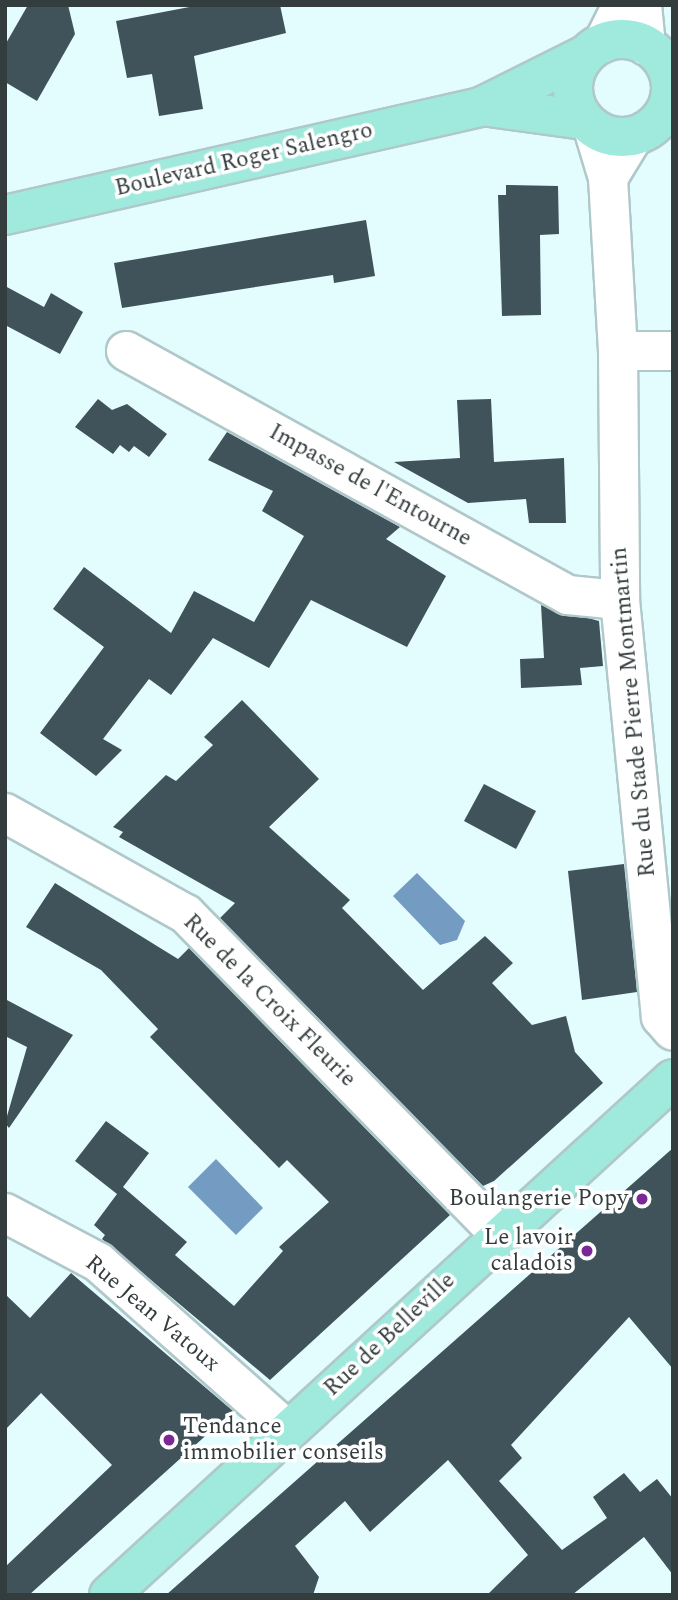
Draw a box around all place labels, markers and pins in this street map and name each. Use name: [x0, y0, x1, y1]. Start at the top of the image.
place label: Boulangerie Popy: [449, 1185, 628, 1213]
marker: Boulangerie Popy: [634, 1191, 650, 1207]
place label: Le lavoir caladois: [484, 1224, 573, 1278]
marker: Le lavoir caladois: [579, 1243, 595, 1259]
place label: Tendance immobilier conseils: [183, 1413, 384, 1467]
marker: Tendance immobilier conseils: [161, 1432, 177, 1448]

